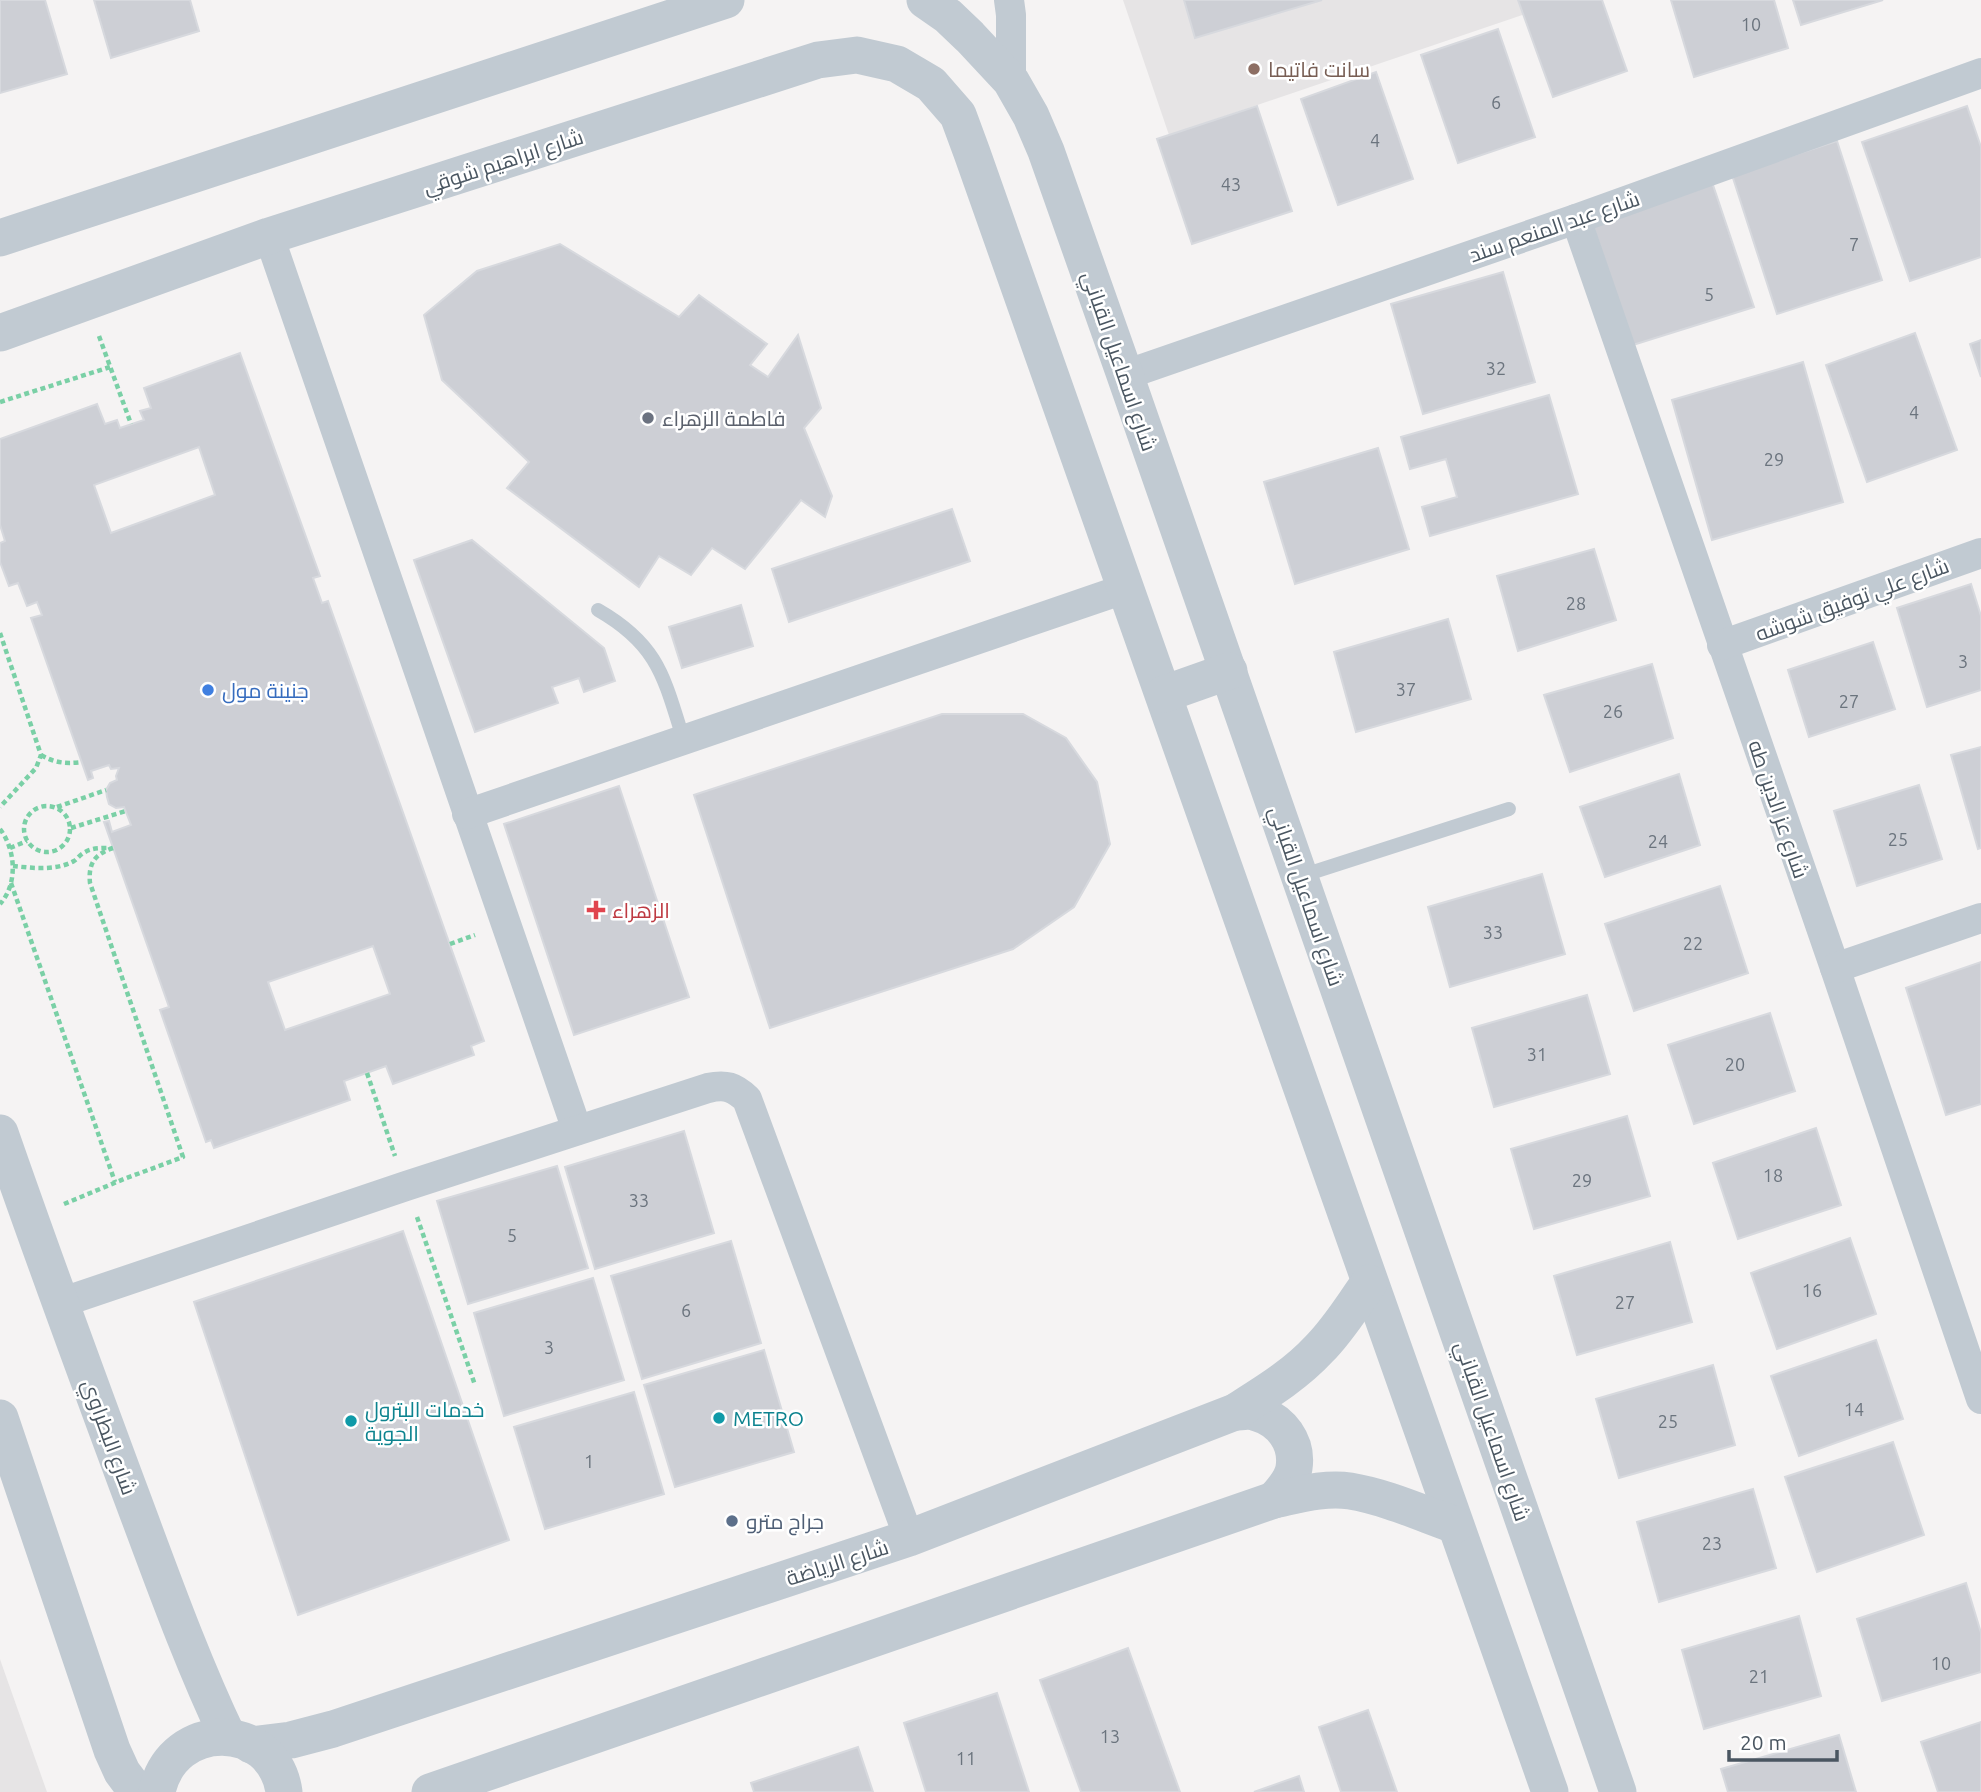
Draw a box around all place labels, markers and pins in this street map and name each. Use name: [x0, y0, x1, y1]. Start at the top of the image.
place label: سانت فاتيما: [1268, 57, 1370, 81]
marker: سانت فاتيما: [1246, 61, 1262, 77]
place label: فاطمة الزهراء: [662, 406, 785, 431]
marker: فاطمة الزهراء: [640, 410, 656, 426]
place label: جنينة مول: [222, 678, 309, 704]
marker: جنينة مول: [200, 682, 216, 698]
place label: الزهراء: [612, 898, 670, 923]
marker: الزهراء: [586, 900, 606, 920]
place label: خدمات البترول الجوية: [365, 1397, 484, 1446]
place label: METRO: [733, 1406, 804, 1430]
marker: METRO: [711, 1410, 727, 1426]
marker: خدمات البترول الجوية: [343, 1413, 359, 1429]
place label: جراج مترو: [746, 1509, 824, 1536]
marker: جراج مترو: [724, 1513, 740, 1529]

